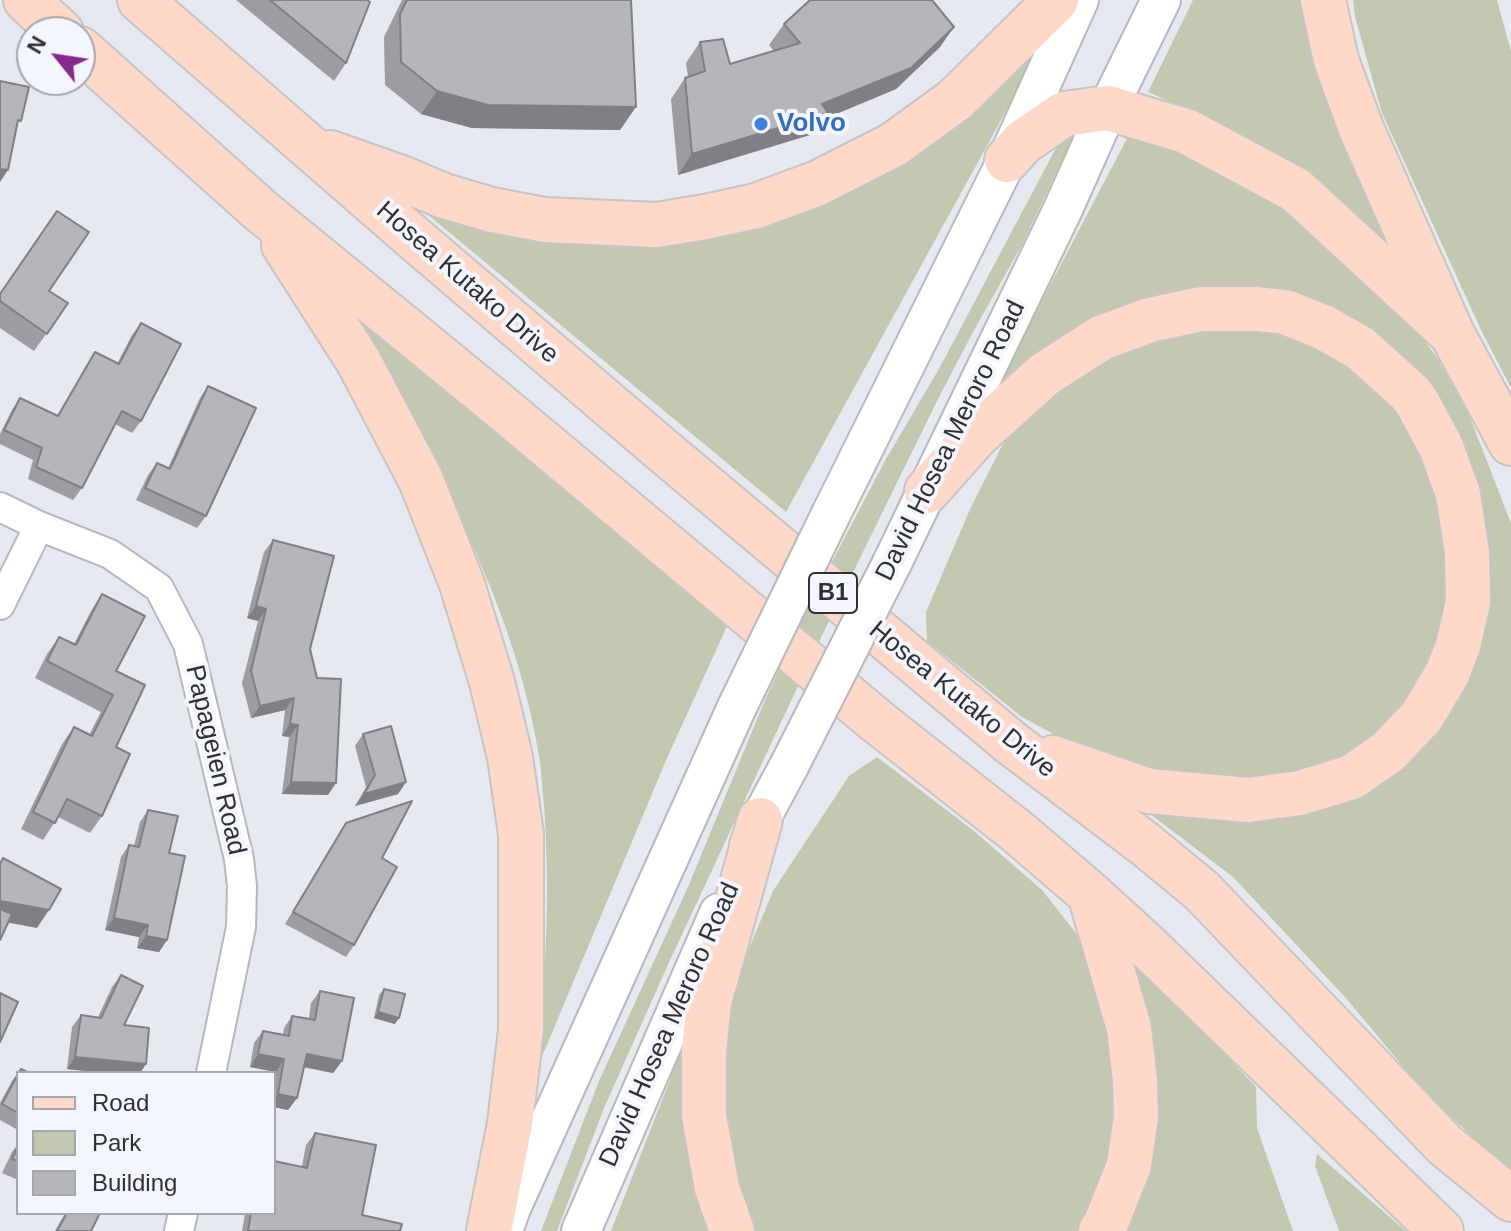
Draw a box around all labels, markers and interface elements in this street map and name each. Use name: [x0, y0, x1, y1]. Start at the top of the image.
north arrow: [16, 16, 96, 96]
text: N: [22, 32, 51, 58]
place label: Volvo: [777, 108, 846, 140]
marker: Volvo: [752, 115, 770, 133]
street label: Hosea Kutako Drive: [370, 195, 564, 371]
street label: David Hosea Meroro Road: [870, 296, 1032, 586]
road number: B1: [809, 573, 857, 613]
street label: Hosea Kutako Drive: [862, 615, 1062, 785]
street label: Papageien Road: [178, 662, 252, 858]
street label: David Hosea Meroro Road: [593, 878, 747, 1172]
legend: [16, 1071, 276, 1215]
text: Road: [92, 1089, 149, 1116]
text: Park: [92, 1129, 141, 1156]
text: Building: [92, 1169, 177, 1196]

